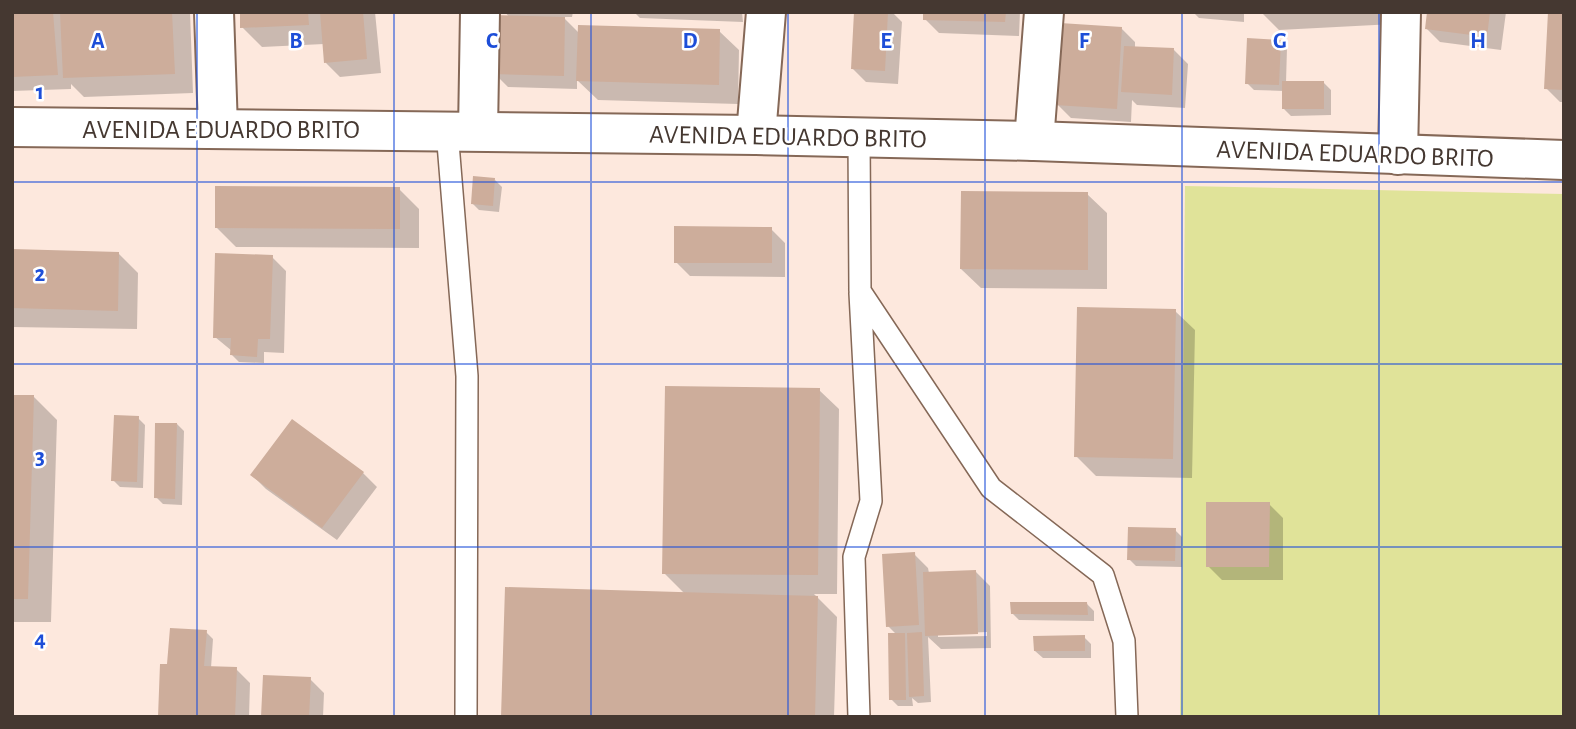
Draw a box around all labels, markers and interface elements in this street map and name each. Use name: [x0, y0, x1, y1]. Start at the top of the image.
text: A: [91, 30, 105, 53]
text: B: [289, 30, 303, 53]
text: C: [486, 30, 498, 53]
text: D: [682, 30, 698, 53]
text: E: [880, 30, 892, 53]
text: F: [1079, 30, 1090, 53]
text: G: [1273, 30, 1287, 53]
text: H: [1470, 30, 1486, 53]
text: 1: [36, 81, 44, 104]
street label: AVENIDA EDUARDO BRITO: [82, 117, 360, 143]
street label: AVENIDA EDUARDO BRITO: [649, 122, 927, 152]
street label: AVENIDA EDUARDO BRITO: [1216, 136, 1494, 172]
text: 2: [35, 263, 46, 286]
text: 3: [35, 446, 45, 469]
text: 4: [34, 628, 46, 651]

